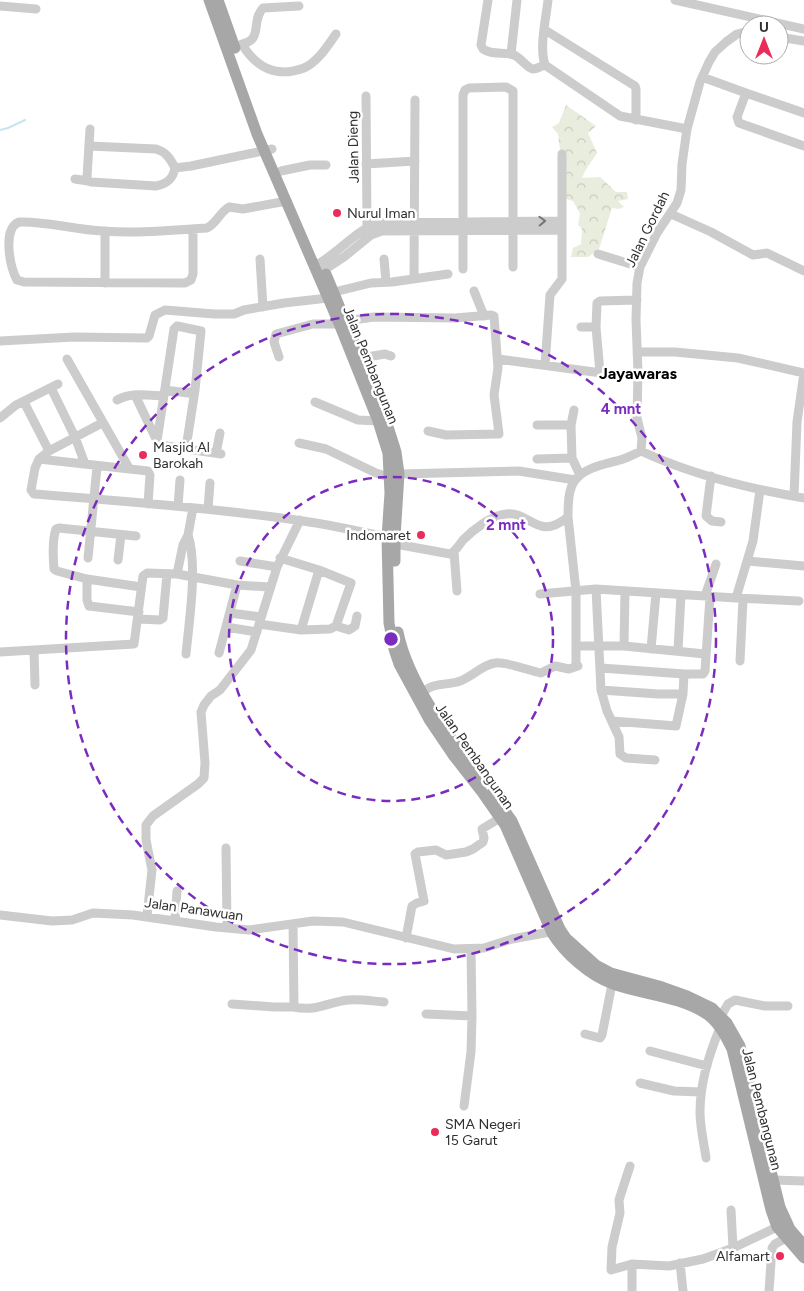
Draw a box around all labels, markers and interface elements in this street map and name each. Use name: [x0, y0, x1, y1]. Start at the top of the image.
north arrow: [739, 15, 789, 65]
text: U: [759, 19, 769, 36]
street label: Jalan Dieng: [344, 111, 363, 183]
street label: Jalan Gordah: [622, 188, 673, 270]
place label: Nurul Iman: [347, 205, 416, 222]
marker: Nurul Iman: [331, 207, 343, 219]
one-way arrow: [538, 216, 546, 227]
street label: Jalan Pembangunan: [339, 304, 402, 427]
district label: Jayawaras: [599, 364, 678, 383]
text: 4 mnt: [601, 400, 641, 418]
place label: Masjid Al Barokah: [153, 439, 210, 472]
marker: Masjid Al Barokah: [137, 449, 149, 461]
text: 2 mnt: [486, 516, 526, 534]
place label: Indomaret: [346, 527, 411, 544]
marker: Indomaret: [415, 529, 427, 541]
centre of rings: [382, 630, 400, 648]
street label: Jalan Pembangunan: [432, 700, 518, 813]
street label: Jalan Panawuan: [143, 894, 245, 925]
street label: Jalan Pembangunan: [738, 1046, 785, 1172]
place label: SMA Negeri 15 Garut: [445, 1116, 521, 1149]
marker: SMA Negeri 15 Garut: [429, 1126, 441, 1138]
place label: Alfamart: [716, 1248, 770, 1265]
marker: Alfamart: [774, 1250, 786, 1262]

